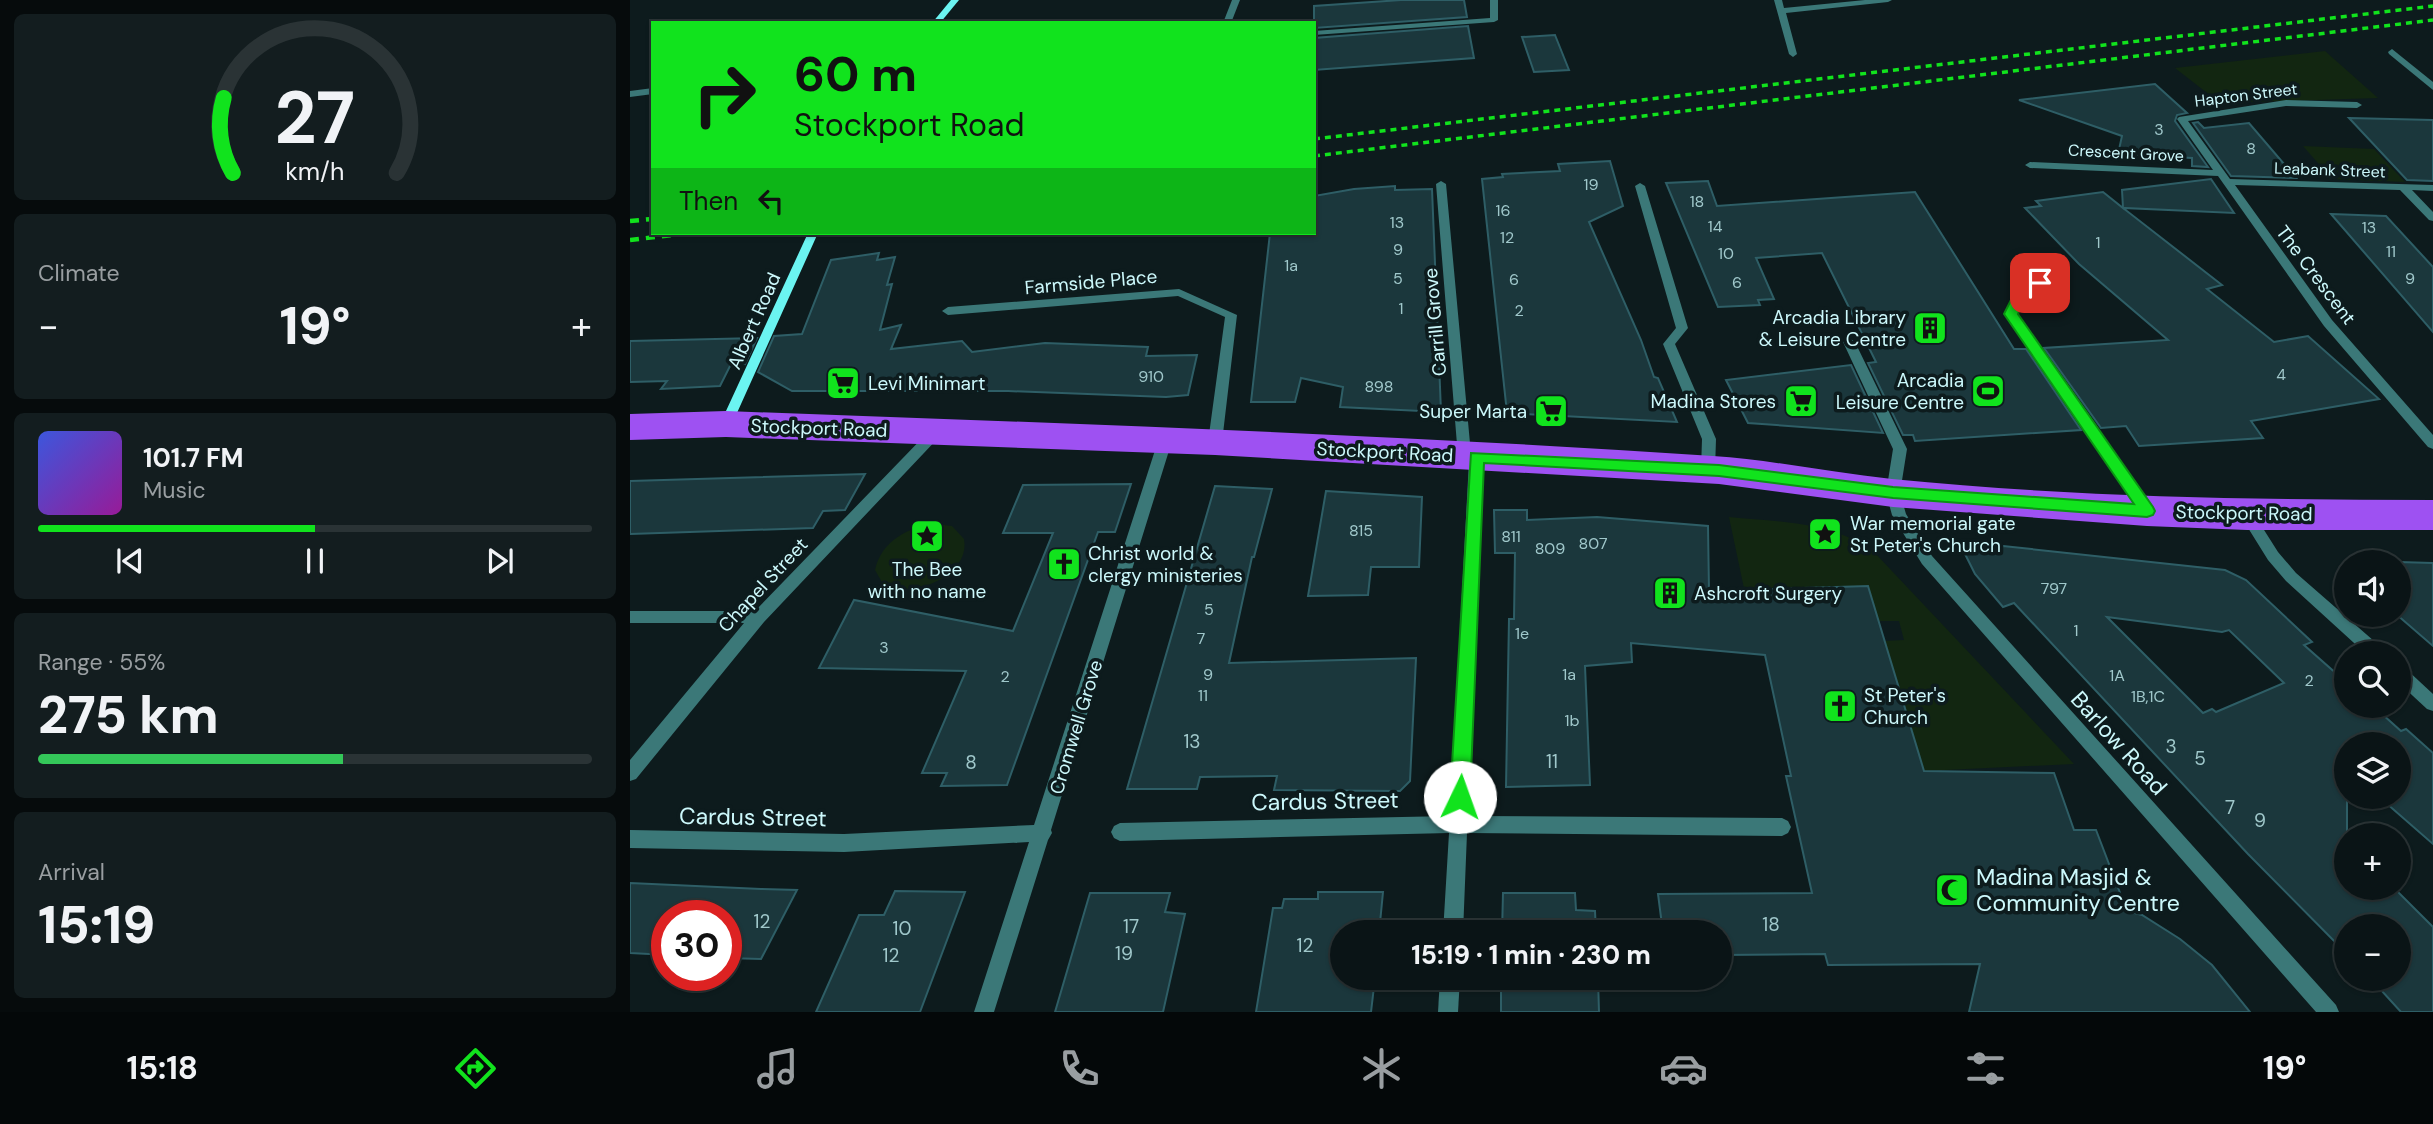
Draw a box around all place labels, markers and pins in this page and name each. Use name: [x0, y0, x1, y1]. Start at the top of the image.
pin: [2010, 253, 2070, 313]
place label: Arcadia Library & Leisure Centre: [1759, 305, 1906, 352]
building icon: Arcadia Library & Leisure Centre: [1911, 309, 1949, 347]
supermarket icon: Levi Minimart: [824, 364, 862, 402]
place label: Arcadia Leisure Centre: [1836, 368, 1964, 415]
place label: Levi Minimart: [868, 371, 985, 396]
sports icon: Arcadia Leisure Centre: [1969, 372, 2007, 410]
supermarket icon: Madina Stores: [1782, 382, 1820, 420]
place label: Madina Stores: [1650, 389, 1776, 414]
supermarket icon: Super Marta: [1532, 392, 1570, 430]
place label: Super Marta: [1419, 399, 1527, 424]
place label: War memorial gate St Peter's Church: [1850, 511, 2016, 558]
place icon: War memorial gate St Peter's Church: [1806, 515, 1844, 553]
place icon: The Bee with no name: [908, 517, 946, 555]
place label: Christ world & clergy ministeries: [1088, 541, 1243, 588]
church icon: Christ world & clergy ministeries: [1045, 545, 1083, 583]
place label: The Bee with no name: [868, 557, 986, 604]
building icon: Ashcroft Surgery: [1651, 574, 1689, 612]
place label: Ashcroft Surgery: [1694, 581, 1843, 606]
place label: St Peter's Church: [1864, 683, 1946, 730]
church icon: St Peter's Church: [1821, 687, 1859, 725]
place label: Madina Masjid & Community Centre: [1976, 862, 2180, 918]
mosque icon: Madina Masjid & Community Centre: [1933, 871, 1971, 909]

